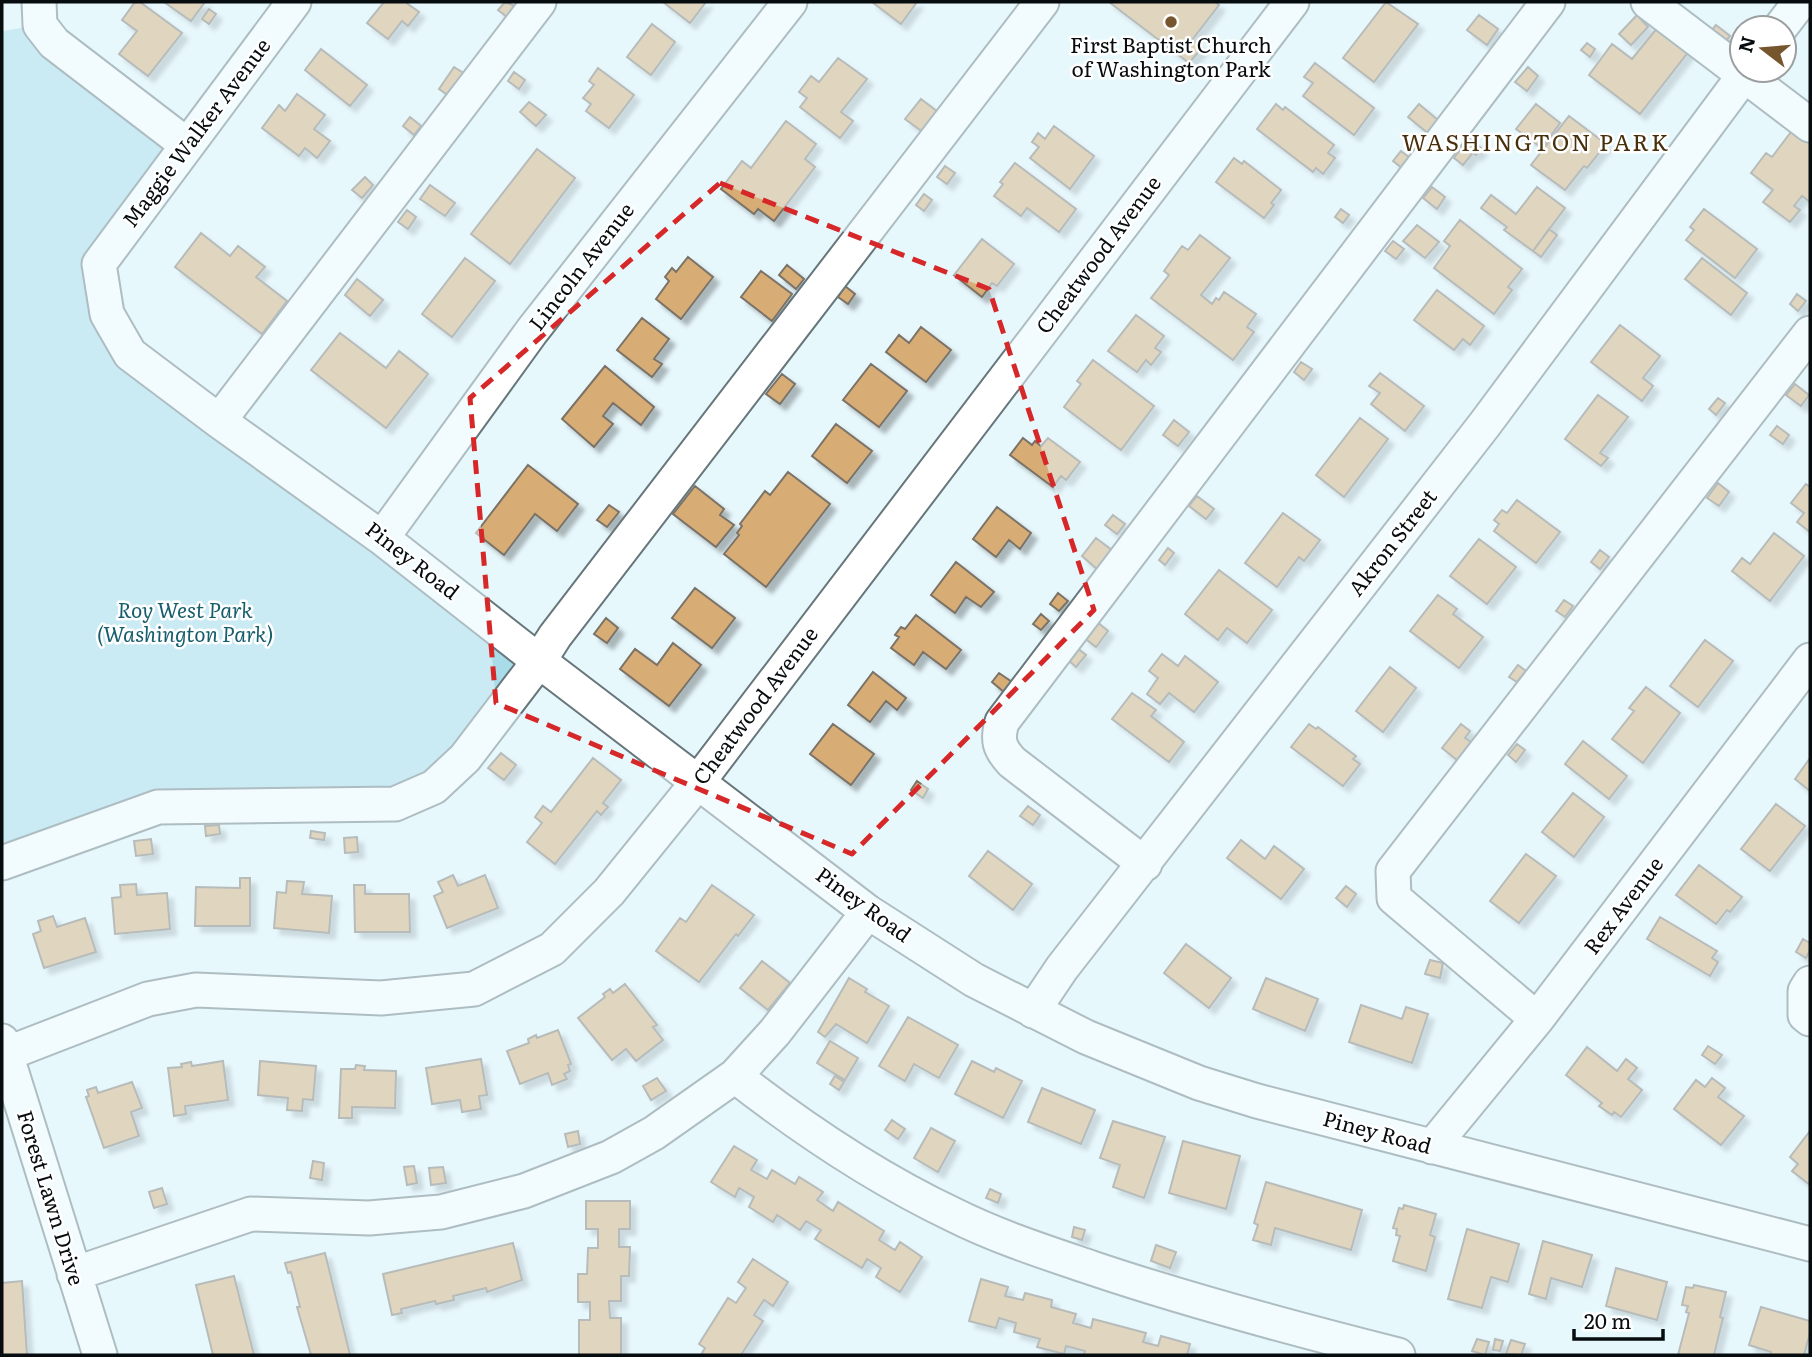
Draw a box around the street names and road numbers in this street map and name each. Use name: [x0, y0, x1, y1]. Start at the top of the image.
street label: Maggie Walker Avenue: [114, 30, 277, 233]
street label: Cheatwood Avenue: [1027, 168, 1167, 339]
street label: Lincoln Avenue: [520, 195, 640, 336]
street label: Akron Street: [1339, 481, 1443, 601]
street label: Piney Road: [360, 513, 467, 606]
street label: Cheatwood Avenue: [684, 619, 824, 790]
street label: Rex Avenue: [1575, 849, 1669, 960]
street label: Piney Road: [810, 858, 919, 948]
street label: Piney Road: [1320, 1101, 1436, 1160]
street label: Forest Lawn Drive: [11, 1106, 94, 1289]

